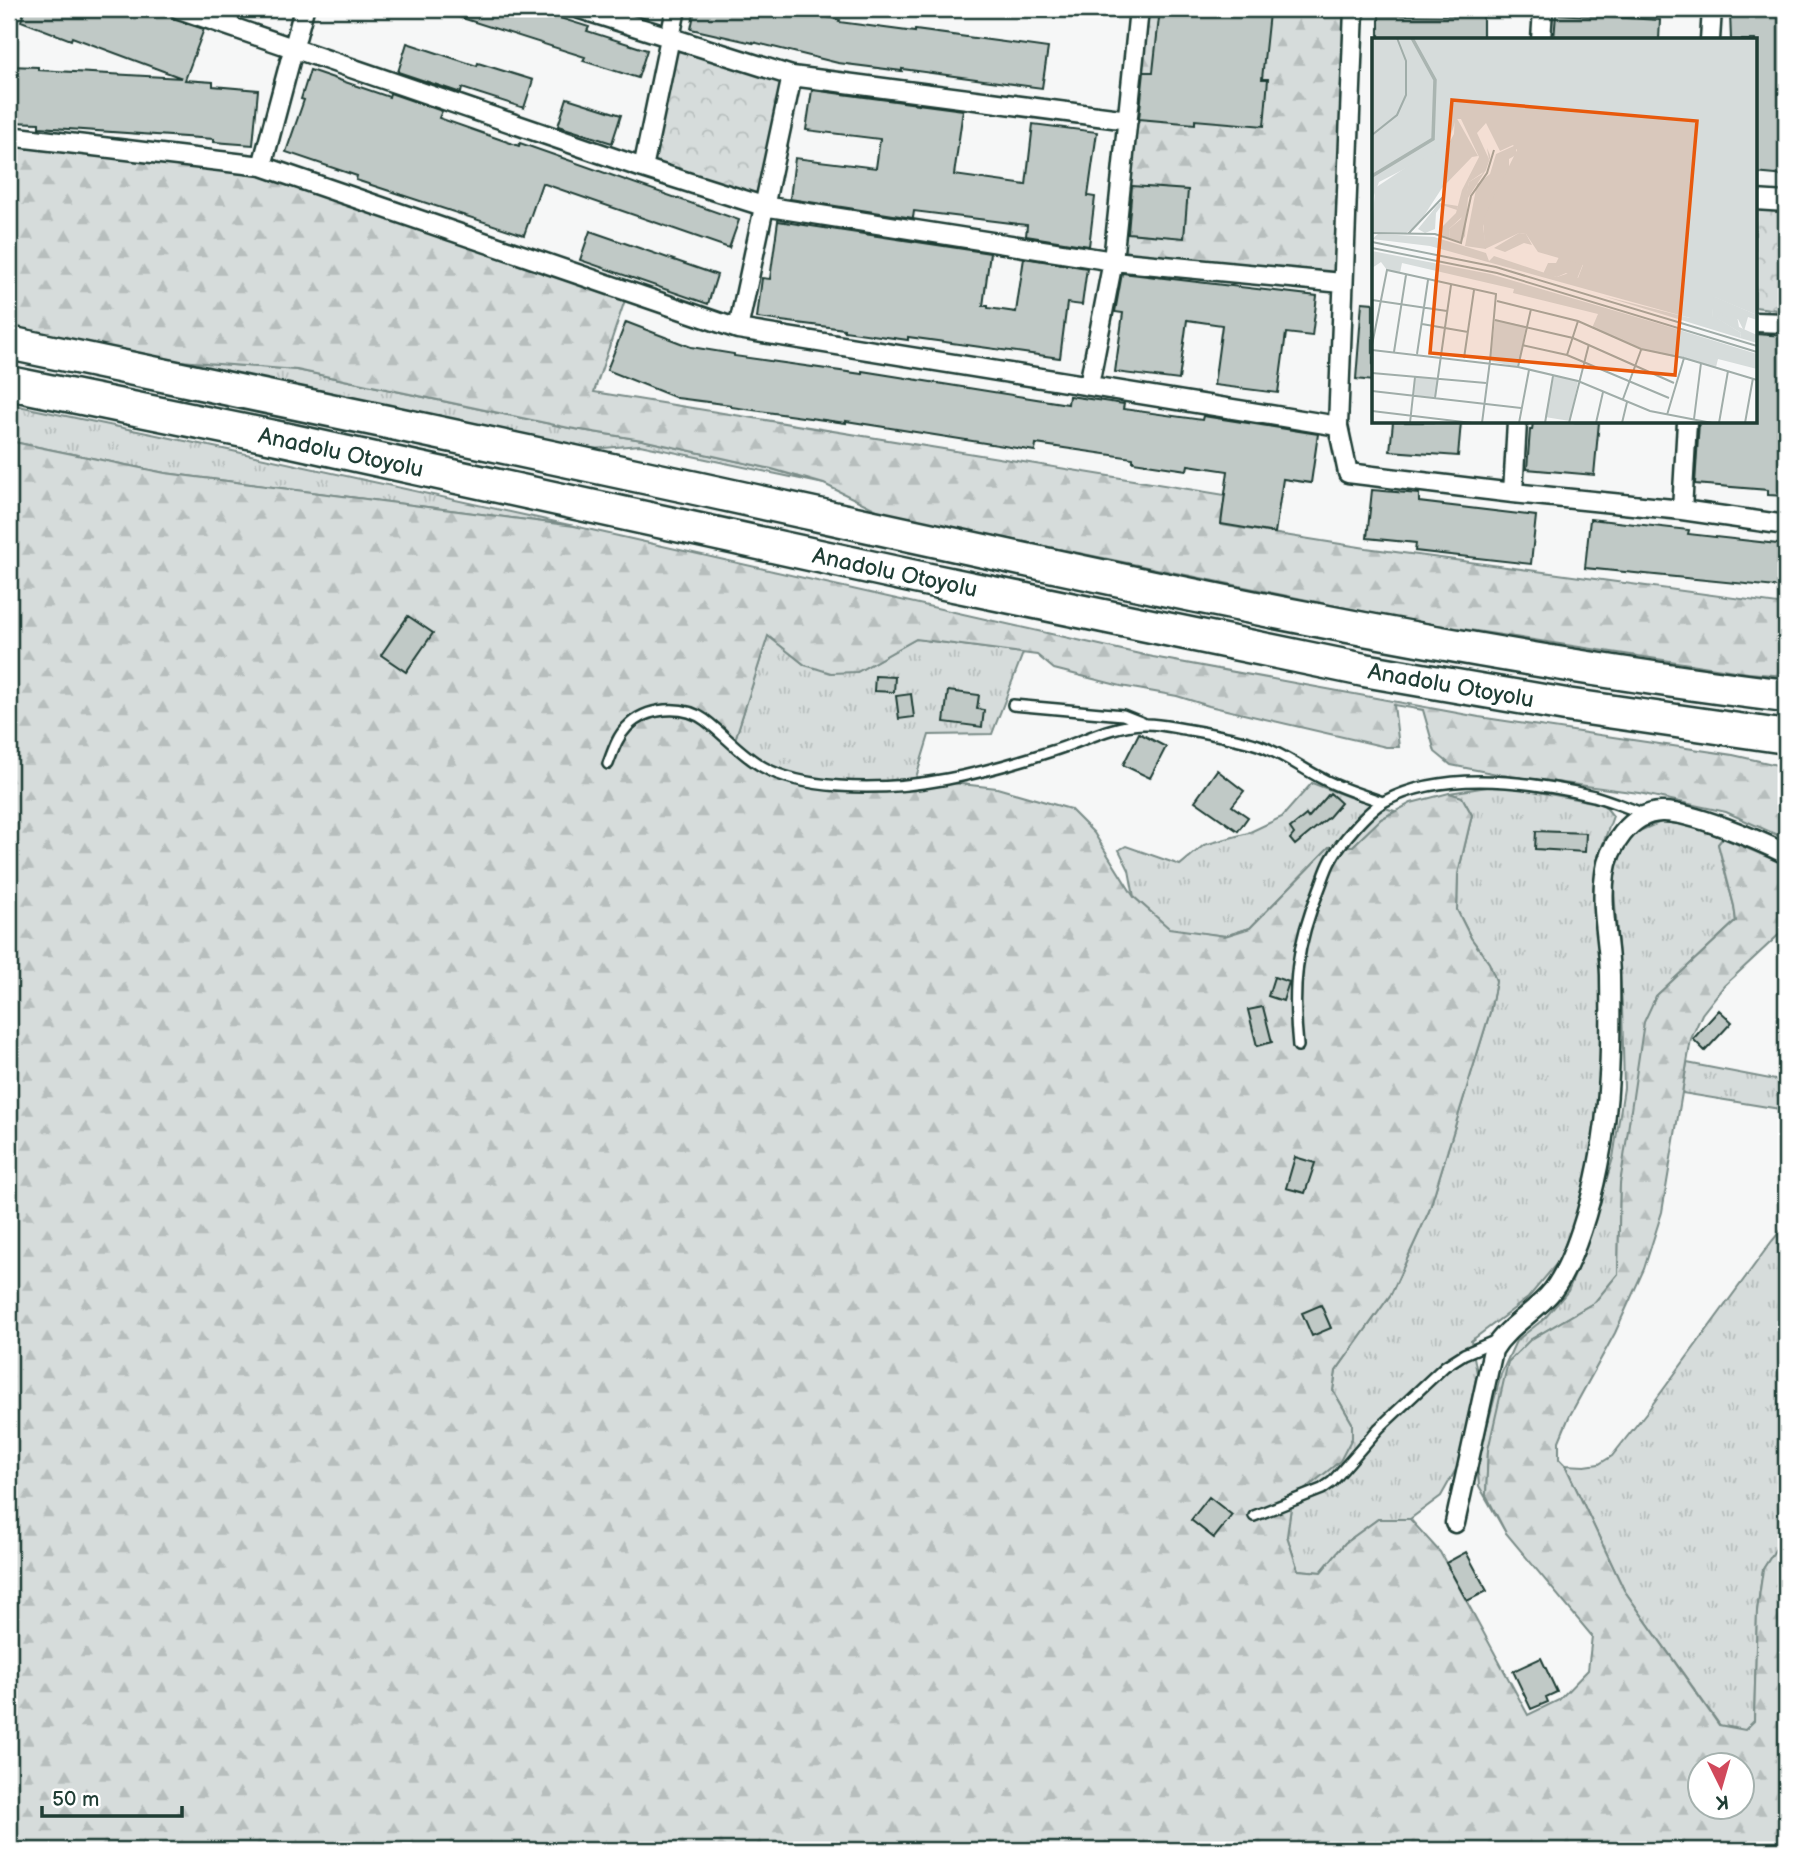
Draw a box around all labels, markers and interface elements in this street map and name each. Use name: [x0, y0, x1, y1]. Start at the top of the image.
inset map: [1372, 38, 1756, 424]
street label: Anadolu Otoyolu: [256, 422, 426, 484]
street label: Anadolu Otoyolu: [810, 542, 980, 604]
street label: Anadolu Otoyolu: [1366, 658, 1536, 714]
north arrow: [1686, 1750, 1756, 1820]
scale bar: [42, 1775, 182, 1819]
text: 50 m: [52, 1787, 99, 1812]
text: K: [1715, 1789, 1730, 1813]

